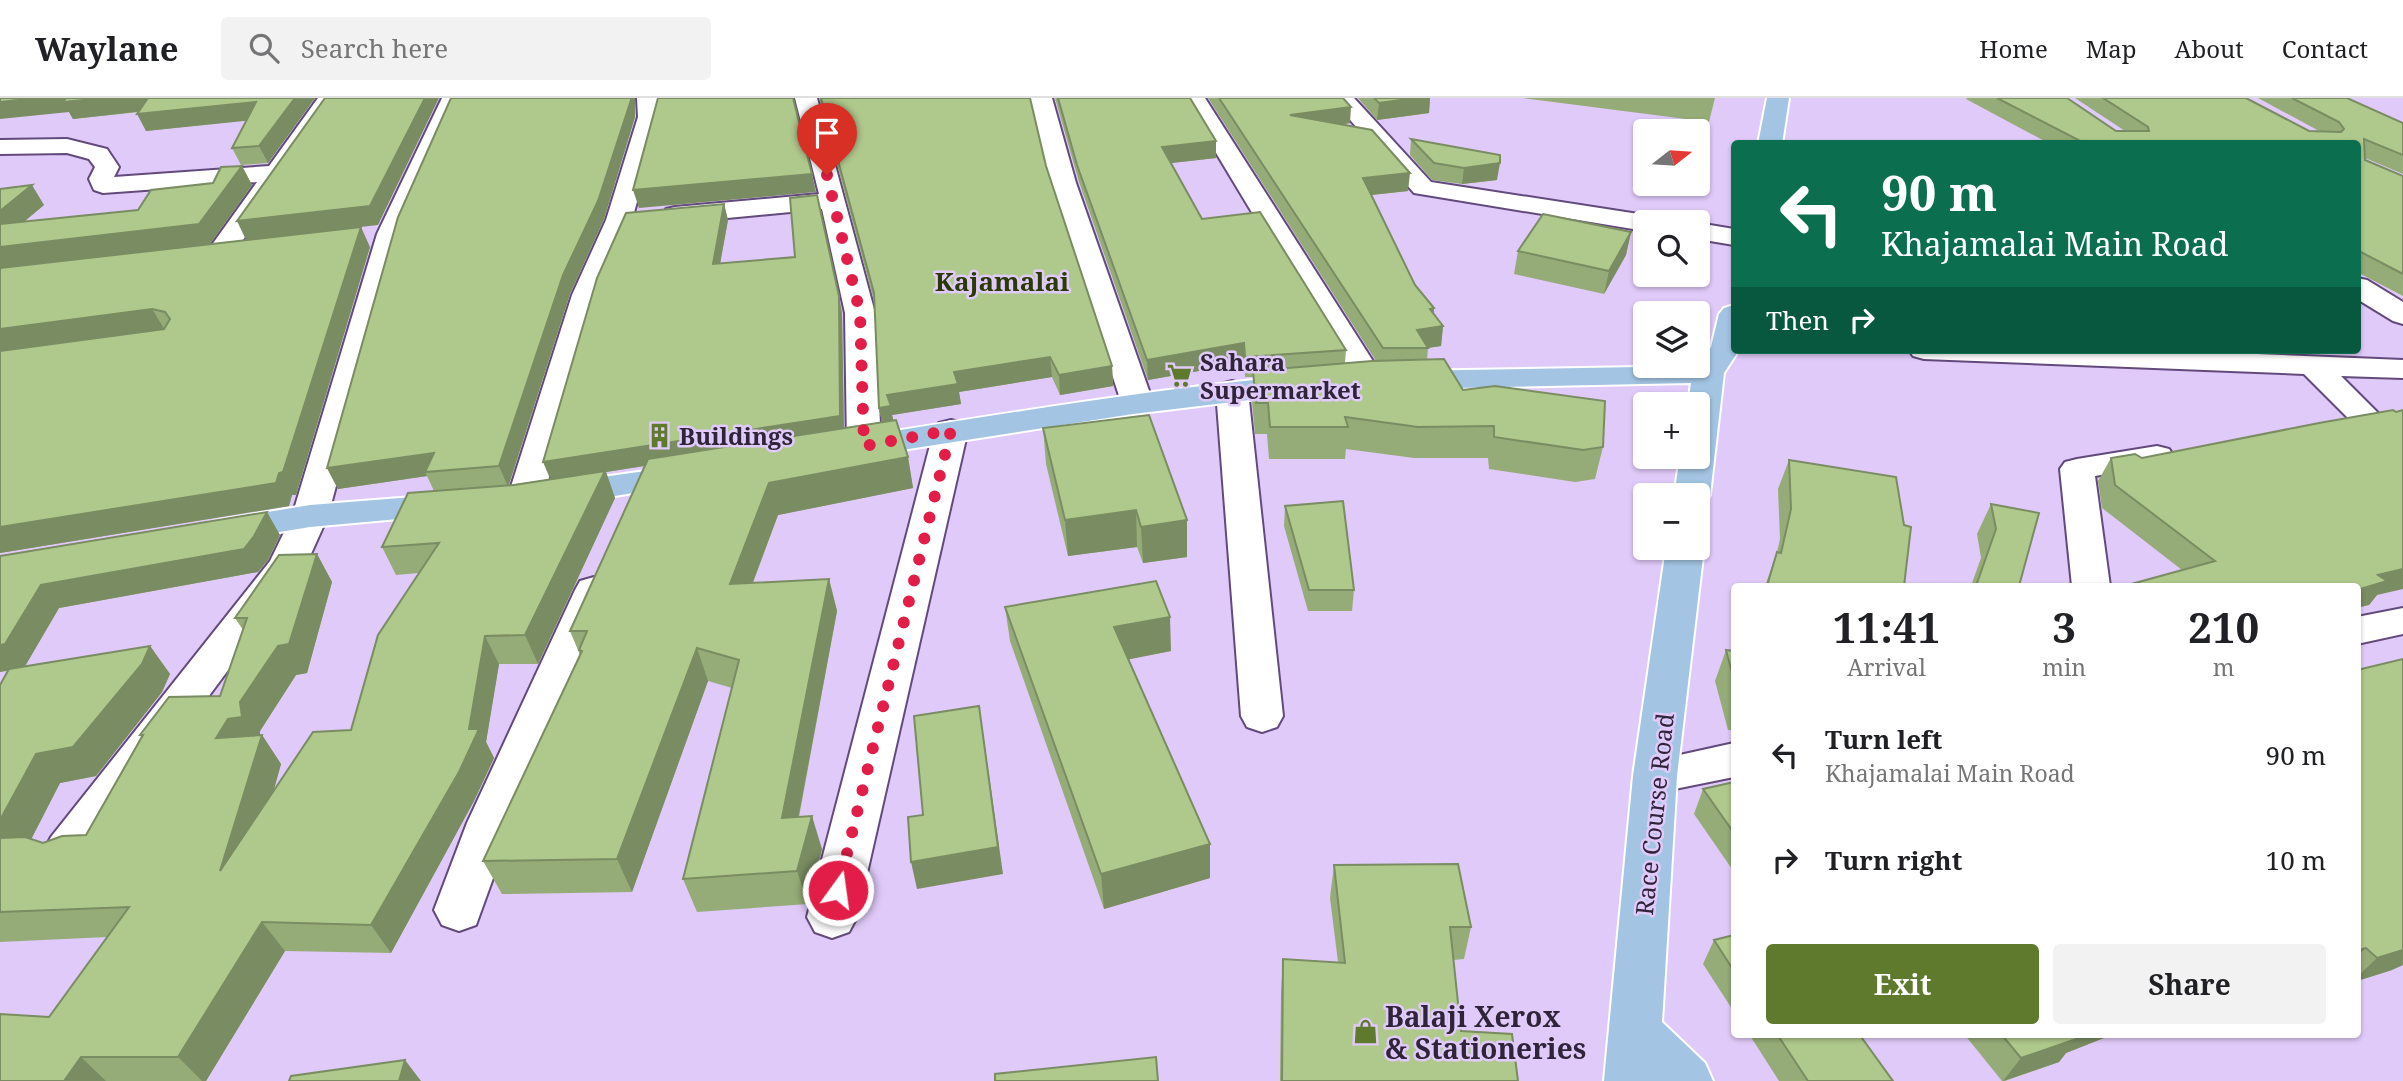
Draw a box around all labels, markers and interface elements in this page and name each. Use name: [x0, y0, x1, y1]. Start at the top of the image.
search box: [221, 17, 711, 80]
text: Waylane: [35, 26, 179, 71]
icon: search: [245, 29, 283, 67]
text: Search here: [301, 30, 448, 66]
text: Home: [1979, 32, 2048, 65]
text: Map: [2086, 32, 2137, 65]
text: About: [2175, 32, 2244, 65]
text: Contact: [2282, 32, 2368, 65]
pin: [797, 103, 857, 175]
icon: arrive: [808, 114, 846, 152]
north arrow: [1633, 119, 1710, 196]
map controls: [1633, 119, 1710, 560]
text: 90 m: [1881, 159, 1997, 225]
icon: left: [1766, 168, 1857, 259]
button: search: [1633, 210, 1710, 287]
text: Khajamalai Main Road: [1881, 222, 2228, 265]
district label: Kajamalai: [935, 263, 1069, 299]
button: layers: [1633, 301, 1710, 378]
icon: right: [1843, 301, 1881, 339]
text: Then: [1766, 302, 1829, 338]
place label: Sahara Supermarket: [1200, 345, 1361, 406]
supermarket icon: Sahara Supermarket: [1166, 361, 1194, 389]
button: +: [1633, 392, 1710, 469]
place label: Buildings: [679, 419, 793, 452]
building icon: Buildings: [645, 421, 673, 449]
button: −: [1633, 483, 1710, 560]
text: 11:41: [1833, 598, 1940, 655]
text: 3: [2052, 598, 2076, 655]
text: 210: [2188, 598, 2259, 655]
text: Arrival: [1847, 651, 1926, 683]
text: min: [2042, 651, 2086, 683]
text: m: [2213, 651, 2234, 683]
street label: Race Course Road: [1627, 711, 1681, 917]
text: Turn left: [1825, 721, 1942, 757]
icon: left: [1766, 736, 1804, 774]
text: 90 m: [2266, 737, 2326, 773]
text: Khajamalai Main Road: [1825, 757, 2075, 789]
icon: right: [1766, 841, 1804, 879]
text: Turn right: [1825, 842, 1962, 878]
text: 10 m: [2266, 842, 2326, 878]
position arrow: [801, 853, 875, 927]
button: Exit: [1766, 944, 2039, 1024]
button: Share: [2053, 944, 2326, 1024]
place label: Balaji Xerox & Stationeries: [1385, 997, 1586, 1067]
shop icon: Balaji Xerox & Stationeries: [1351, 1018, 1379, 1046]

